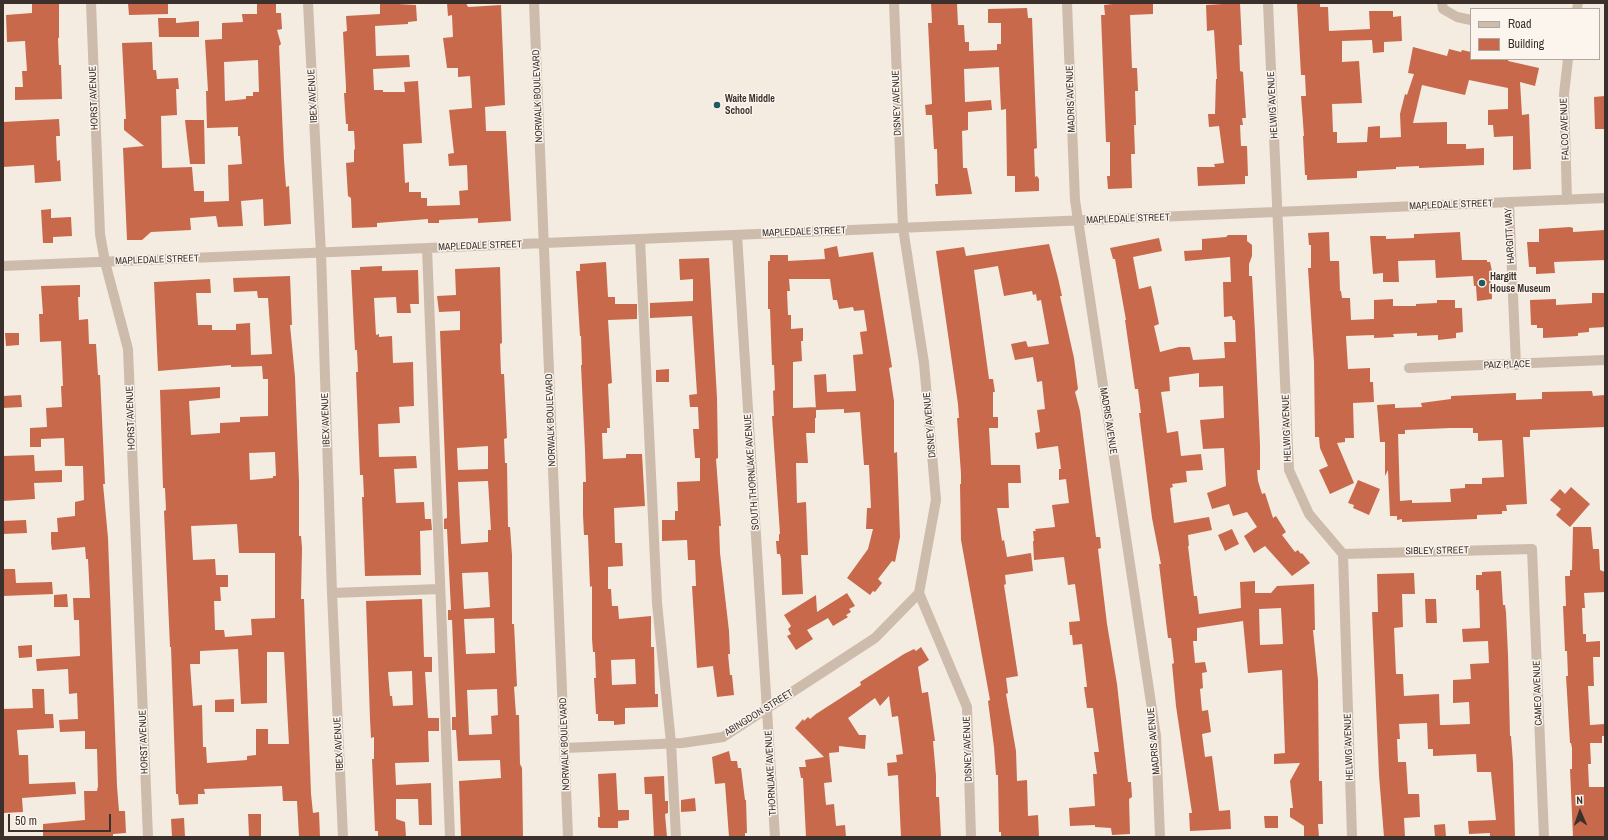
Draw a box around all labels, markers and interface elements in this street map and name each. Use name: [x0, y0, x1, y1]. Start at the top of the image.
legend: [1470, 8, 1600, 60]
text: Road: [1508, 16, 1532, 32]
text: Building: [1508, 36, 1544, 52]
street label: NORWALK BOULEVARD: [530, 49, 546, 143]
street label: MADRIS AVENUE: [1064, 65, 1078, 133]
street label: HORST AVENUE: [87, 66, 101, 130]
street label: IBEX AVENUE: [306, 69, 320, 123]
street label: DISNEY AVENUE: [890, 70, 904, 136]
street label: HELWIG AVENUE: [1265, 71, 1281, 139]
place label: Waite Middle School: [725, 93, 775, 116]
street label: FALCO AVENUE: [1558, 98, 1572, 160]
marker: Waite Middle School: [712, 100, 722, 110]
street label: MAPLEDALE STREET: [1409, 198, 1493, 212]
street label: HARGITT WAY: [1503, 208, 1517, 264]
street label: MAPLEDALE STREET: [1086, 212, 1170, 226]
street label: MAPLEDALE STREET: [762, 225, 846, 239]
street label: MAPLEDALE STREET: [438, 239, 522, 253]
street label: MAPLEDALE STREET: [115, 253, 199, 267]
place label: Hargitt House Museum: [1490, 271, 1551, 294]
marker: Hargitt House Museum: [1477, 278, 1487, 288]
street label: PAIZ PLACE: [1483, 358, 1531, 372]
street label: NORWALK BOULEVARD: [543, 373, 559, 467]
street label: HORST AVENUE: [124, 386, 138, 450]
street label: MADRIS AVENUE: [1097, 387, 1119, 455]
street label: DISNEY AVENUE: [921, 392, 939, 458]
street label: IBEX AVENUE: [319, 393, 333, 447]
street label: HELWIG AVENUE: [1280, 394, 1294, 462]
street label: SOUTH THORNLAKE AVENUE: [742, 413, 762, 531]
street label: SIBLEY STREET: [1405, 544, 1469, 558]
street label: CAMEO AVENUE: [1531, 660, 1545, 726]
street label: ABINGDON STREET: [723, 687, 795, 739]
street label: NORWALK BOULEVARD: [557, 697, 573, 791]
street label: MADRIS AVENUE: [1145, 707, 1163, 775]
street label: HORST AVENUE: [137, 710, 151, 774]
street label: HELWIG AVENUE: [1342, 713, 1356, 781]
street label: DISNEY AVENUE: [961, 716, 975, 782]
street label: IBEX AVENUE: [332, 717, 346, 771]
street label: THORNLAKE AVENUE: [763, 730, 779, 816]
north arrow: [1560, 792, 1600, 832]
text: N: [1576, 793, 1583, 807]
scale bar: [10, 806, 113, 832]
text: 50 m: [15, 813, 37, 829]

